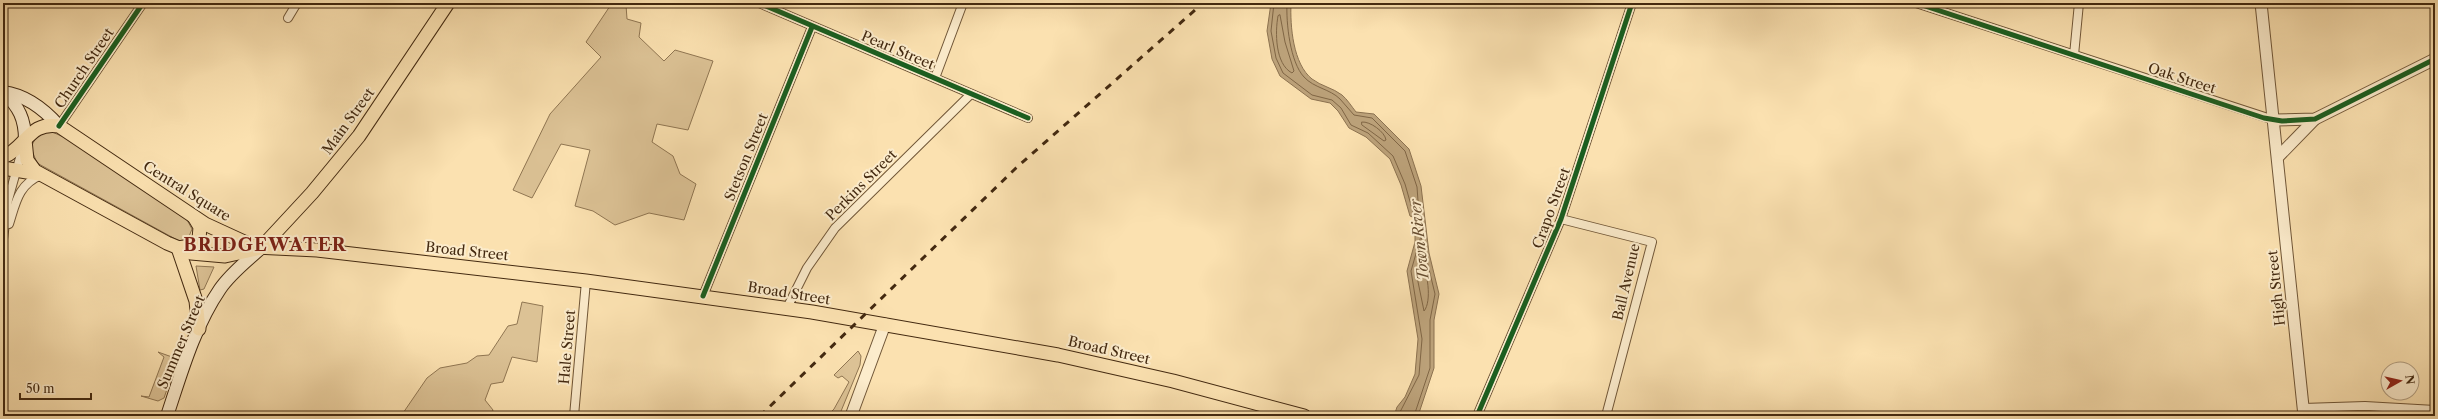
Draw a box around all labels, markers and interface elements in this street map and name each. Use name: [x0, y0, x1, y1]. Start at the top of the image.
street label: Church Street: [50, 24, 118, 112]
street label: Pearl Street: [859, 27, 937, 73]
street label: Oak Street: [2146, 59, 2218, 97]
street label: Main Street: [318, 84, 378, 158]
street label: Stetson Street: [720, 110, 772, 203]
street label: Perkins Street: [822, 146, 900, 224]
street label: Central Square: [140, 157, 234, 225]
street label: Crapo Street: [1528, 165, 1574, 251]
water label: Town River: [1405, 197, 1433, 282]
district label: BRIDGEWATER: [183, 234, 347, 256]
street label: Broad Street: [425, 238, 509, 264]
street label: Ball Avenue: [1608, 242, 1644, 322]
street label: High Street: [2263, 249, 2289, 327]
street label: Broad Street: [746, 278, 832, 308]
street label: Summer Street: [153, 292, 209, 392]
street label: Hale Street: [555, 309, 579, 385]
street label: Broad Street: [1066, 332, 1152, 368]
north arrow: [2380, 361, 2420, 401]
text: N: [2402, 374, 2418, 386]
scale bar: [20, 375, 91, 401]
text: 50 m: [26, 381, 55, 396]

